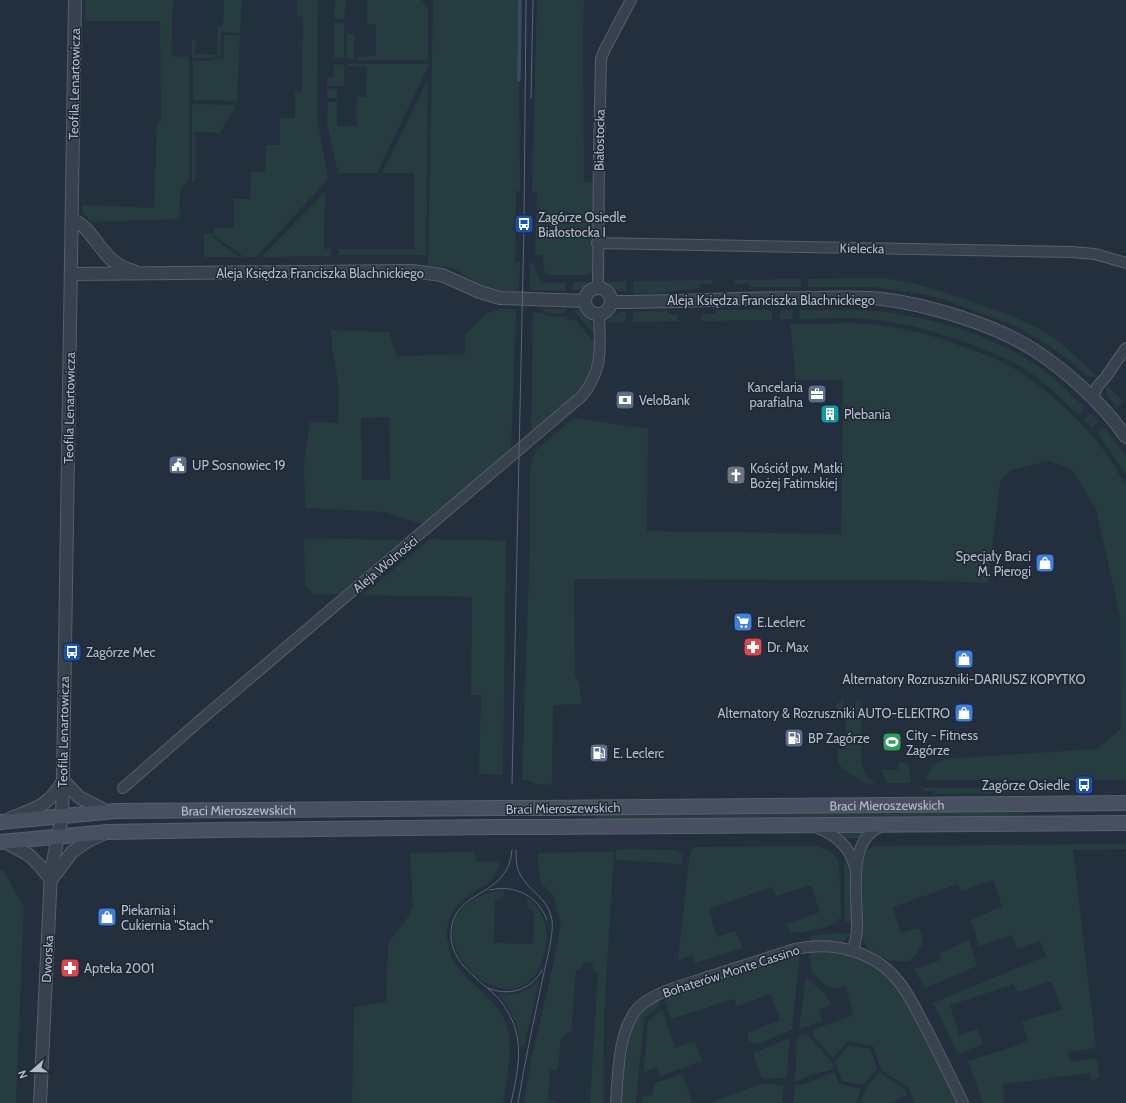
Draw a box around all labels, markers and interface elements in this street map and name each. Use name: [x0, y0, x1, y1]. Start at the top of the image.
street label: Teofila Lenartowicza: [65, 27, 83, 140]
street label: Białostocka: [590, 108, 608, 171]
place label: Zagórze Osiedle Białostocka I: [538, 209, 626, 240]
bus stop icon: Zagórze Osiedle Białostocka I: [513, 213, 535, 235]
street label: Kielecka: [840, 240, 885, 256]
street label: Aleja Księdza Franciszka Blachnickiego: [216, 265, 424, 282]
street label: Aleja Księdza Franciszka Blachnickiego: [667, 292, 875, 309]
street label: Teofila Lenartowicza: [60, 351, 78, 464]
place label: Kancelaria parafialna: [747, 379, 804, 410]
office icon: Kancelaria parafialna: [806, 383, 828, 405]
bank icon: VeloBank: [614, 389, 636, 411]
place label: VeloBank: [639, 392, 690, 408]
building icon: Plebania: [819, 403, 841, 425]
place label: Plebania: [844, 406, 892, 422]
public building icon: UP Sosnowiec 19: [167, 454, 189, 476]
place label: UP Sosnowiec 19: [192, 457, 286, 473]
place label: Kościół pw. Matki Bożej Fatimskiej: [750, 460, 843, 492]
church icon: Kościół pw. Matki Bożej Fatimskiej: [725, 464, 747, 486]
street label: Aleja Wolności: [349, 532, 421, 597]
place label: Specjały Braci M. Pierogi: [956, 548, 1031, 579]
shop icon: Specjały Braci M. Pierogi: [1034, 552, 1056, 574]
supermarket icon: E.Leclerc: [732, 611, 754, 633]
place label: E.Leclerc: [757, 614, 805, 630]
pharmacy icon: Dr. Max: [742, 636, 764, 658]
place label: Dr. Max: [767, 639, 809, 655]
bus stop icon: Zagórze Mec: [61, 641, 83, 663]
place label: Zagórze Mec: [86, 644, 156, 660]
shop icon: Alternatory Rozruszniki-DARIUSZ KOPYTKO: [953, 648, 975, 670]
place label: Alternatory Rozruszniki-DARIUSZ KOPYTKO: [842, 671, 1086, 687]
street label: Teofila Lenartowicza: [54, 675, 72, 788]
shop icon: Alternatory & Rozruszniki AUTO-ELEKTRO: [953, 702, 975, 724]
place label: Alternatory & Rozruszniki AUTO-ELEKTRO: [718, 705, 950, 721]
fuel station icon: BP Zagórze: [783, 727, 805, 749]
place label: City - Fitness Zagórze: [906, 727, 979, 758]
place label: BP Zagórze: [808, 730, 870, 746]
sports icon: City - Fitness Zagórze: [881, 731, 903, 753]
fuel station icon: E. Leclerc: [588, 742, 610, 764]
place label: E. Leclerc: [613, 745, 664, 761]
bus stop icon: Zagórze Osiedle: [1073, 774, 1095, 796]
place label: Zagórze Osiedle: [982, 777, 1070, 793]
street label: Braci Mieroszewskich: [829, 797, 945, 814]
street label: Braci Mieroszewskich: [505, 799, 621, 817]
street label: Braci Mieroszewskich: [181, 802, 296, 818]
place label: Piekarnia i Cukiernia "Stach": [121, 902, 213, 933]
shop icon: Piekarnia i Cukiernia "Stach": [96, 906, 118, 928]
street label: Dworska: [38, 934, 56, 983]
street label: Bohaterów Monte Cassino: [660, 941, 802, 1001]
pharmacy icon: Apteka 2001: [59, 957, 81, 979]
place label: Apteka 2001: [84, 960, 154, 976]
north arrow: [12, 1051, 52, 1091]
text: N: [15, 1068, 31, 1080]

